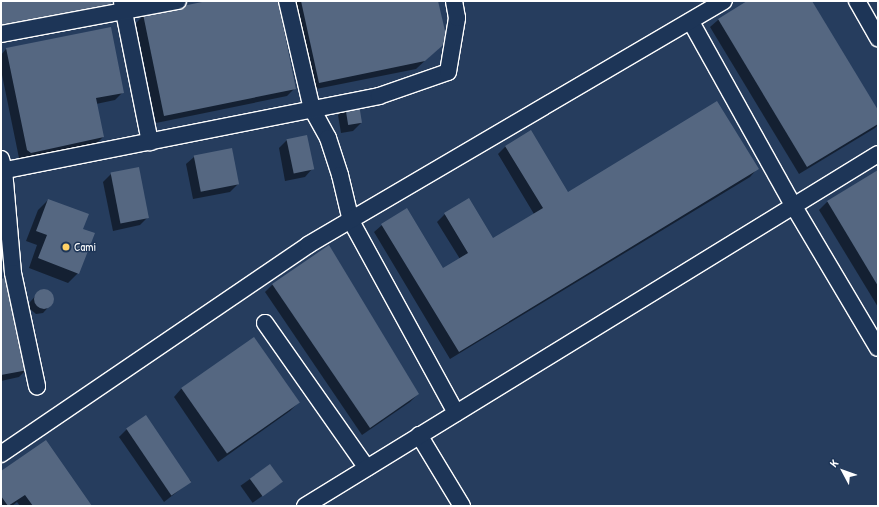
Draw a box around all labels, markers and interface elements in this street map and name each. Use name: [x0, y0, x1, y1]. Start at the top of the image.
place label: Cami: [74, 240, 96, 254]
marker: Cami: [61, 242, 71, 252]
north arrow: [823, 451, 863, 491]
text: K: [827, 456, 841, 470]

